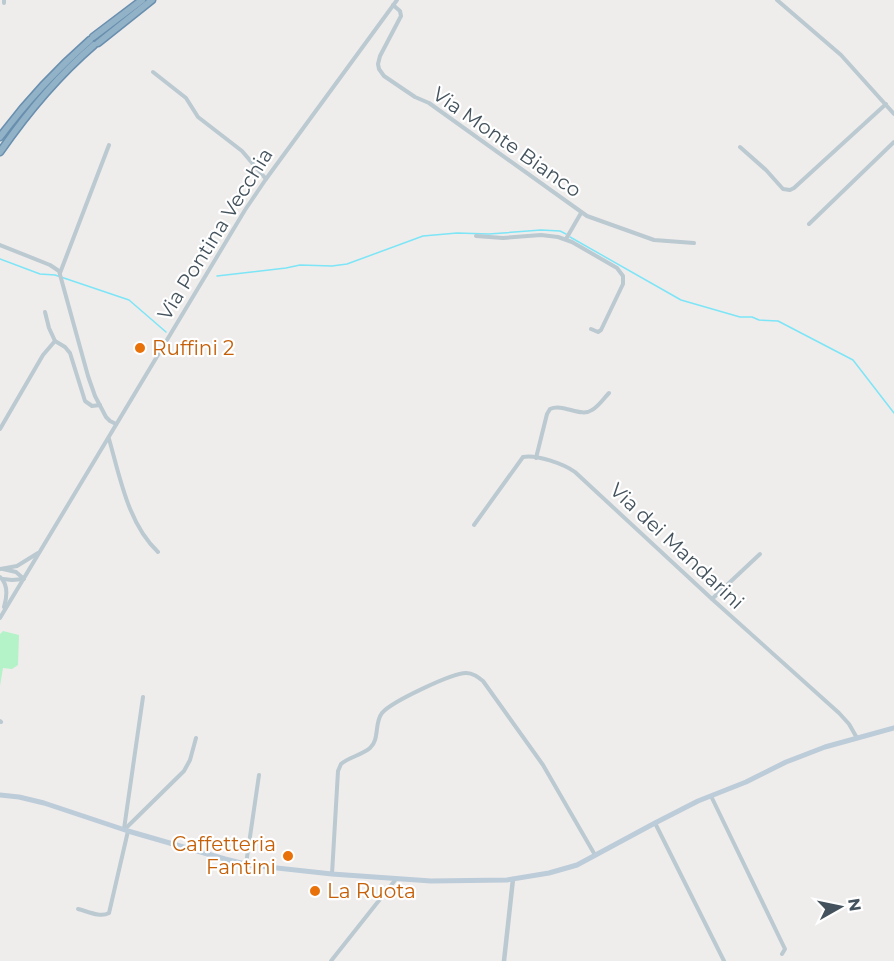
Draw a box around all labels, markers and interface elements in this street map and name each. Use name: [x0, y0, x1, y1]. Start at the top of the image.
street label: Via Monte Bianco: [428, 82, 586, 202]
street label: Via Pontina Vecchia: [152, 144, 278, 324]
place label: Ruffini 2: [152, 336, 234, 360]
marker: Ruffini 2: [133, 341, 147, 355]
street label: Via dei Mandarini: [605, 478, 749, 614]
place label: Caffetteria Fantini: [172, 832, 276, 879]
marker: Caffetteria Fantini: [281, 849, 295, 863]
north arrow: [810, 877, 870, 937]
place label: La Ruota: [327, 879, 416, 903]
marker: La Ruota: [308, 884, 322, 898]
text: N: [844, 897, 865, 913]

